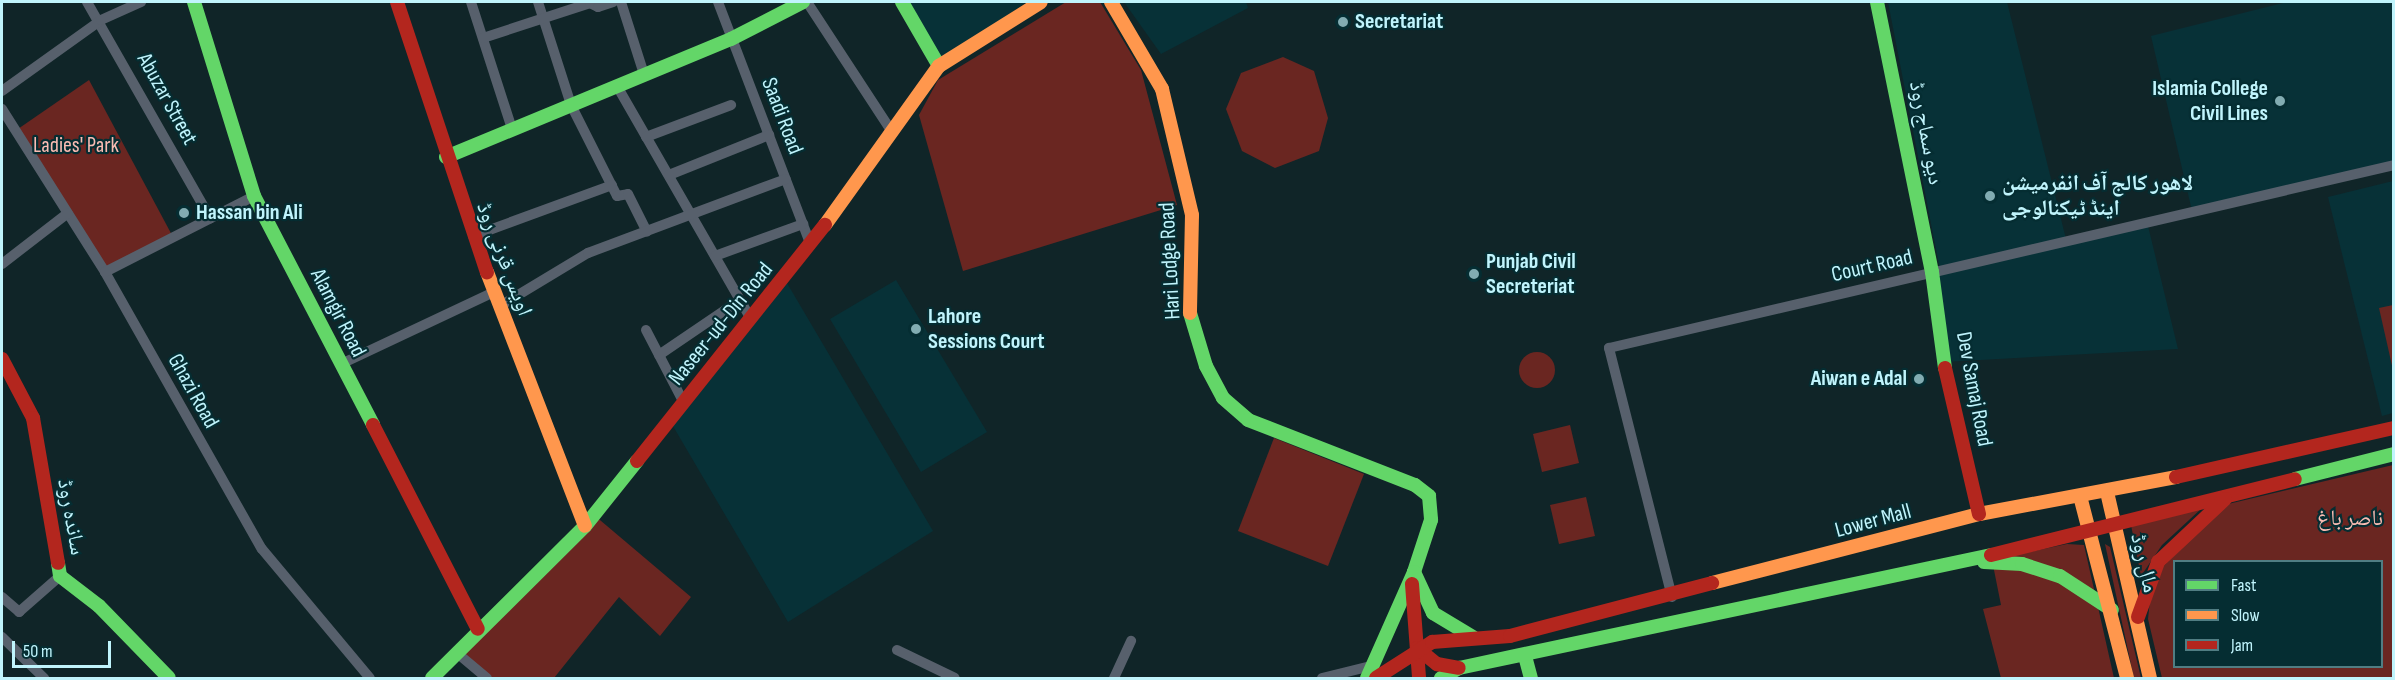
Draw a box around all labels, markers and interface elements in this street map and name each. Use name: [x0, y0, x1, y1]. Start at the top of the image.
place label: Secretariat: [1355, 9, 1443, 35]
marker: Secretariat: [1336, 15, 1350, 29]
street label: Abuzar Street: [131, 49, 203, 149]
street label: Saadi Road: [755, 74, 809, 158]
place label: Islamia College Civil Lines: [2152, 75, 2268, 126]
street label: دیو سماج روڈ: [1903, 79, 1949, 187]
marker: Islamia College Civil Lines: [2273, 94, 2287, 108]
park label: Ladies' Park: [33, 133, 119, 159]
place label: لاھور کالج آف انفرمیشن اینڈ ٹیکنالوجی: [2002, 170, 2193, 222]
marker: لاھور کالج آف انفرمیشن اینڈ ٹیکنالوجی: [1983, 189, 1997, 203]
street label: اویس قرنی روڈ: [470, 198, 538, 320]
place label: Hassan bin Ali: [196, 200, 303, 226]
street label: Hari Lodge Road: [1154, 202, 1186, 320]
marker: Hassan bin Ali: [177, 206, 191, 220]
street label: Court Road: [1829, 244, 1915, 288]
place label: Punjab Civil Secreteriat: [1486, 248, 1576, 300]
street label: Naseer-ud-Din Road: [663, 257, 779, 391]
street label: Alamgir Road: [305, 264, 371, 362]
marker: Punjab Civil Secreteriat: [1467, 267, 1481, 281]
place label: Lahore Sessions Court: [928, 303, 1044, 354]
marker: Lahore Sessions Court: [909, 322, 923, 336]
street label: Dev Samaj Road: [1950, 330, 1998, 448]
street label: Ghazi Road: [162, 349, 224, 433]
place label: Aiwan e Adal: [1811, 366, 1907, 392]
marker: Aiwan e Adal: [1912, 372, 1926, 386]
street label: ساندہ روڈ: [51, 477, 91, 557]
street label: Lower Mall: [1832, 498, 1914, 544]
park label: ناصر باغ: [2317, 506, 2383, 532]
street label: مال روڈ: [2124, 531, 2164, 595]
legend: [2173, 560, 2383, 668]
text: Fast: [2231, 575, 2256, 596]
text: Slow: [2231, 605, 2260, 626]
scale bar: [15, 629, 114, 667]
text: Jam: [2231, 635, 2253, 656]
text: 50 m: [23, 641, 53, 662]

